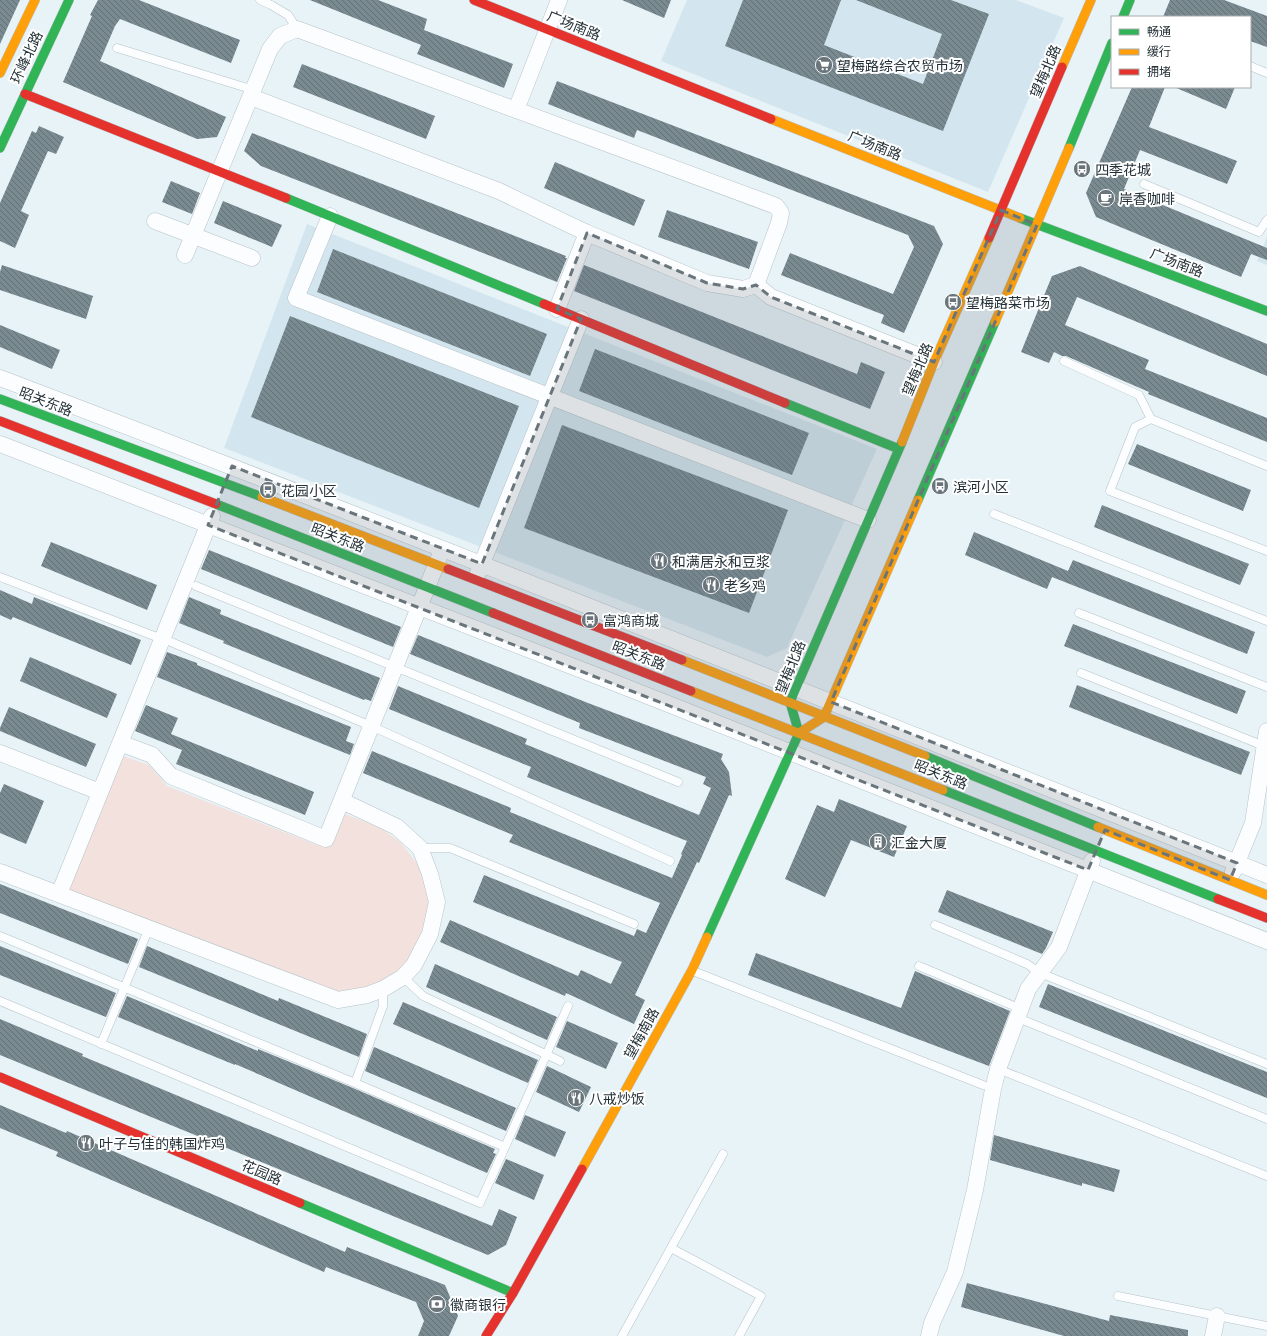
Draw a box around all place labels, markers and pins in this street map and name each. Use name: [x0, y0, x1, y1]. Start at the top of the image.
supermarket icon: 望梅路综合农贸市场: [814, 55, 834, 75]
place label: 望梅路综合农贸市场: [837, 56, 963, 75]
bus stop icon: 四季花城: [1072, 159, 1092, 179]
place label: 四季花城: [1095, 160, 1151, 179]
cafe icon: 岸香咖啡: [1096, 188, 1116, 208]
place label: 岸香咖啡: [1119, 189, 1175, 208]
bus stop icon: 望梅路菜市场: [943, 292, 963, 312]
place label: 望梅路菜市场: [966, 293, 1050, 312]
bus stop icon: 滨河小区: [930, 476, 950, 496]
place label: 滨河小区: [953, 477, 1009, 496]
bus stop icon: 花园小区: [258, 480, 278, 500]
place label: 花园小区: [281, 481, 337, 500]
restaurant icon: 和满居永和豆浆: [649, 551, 669, 571]
place label: 和满居永和豆浆: [672, 552, 770, 571]
restaurant icon: 老乡鸡: [701, 575, 721, 595]
place label: 老乡鸡: [724, 576, 766, 595]
bus stop icon: 富鸿商城: [580, 610, 600, 630]
place label: 富鸿商城: [603, 611, 659, 630]
building icon: 汇金大厦: [868, 832, 888, 852]
place label: 汇金大厦: [891, 833, 947, 852]
restaurant icon: 八戒炒饭: [566, 1088, 586, 1108]
place label: 八戒炒饭: [589, 1089, 645, 1108]
restaurant icon: 叶子与佳的韩国炸鸡: [76, 1133, 96, 1153]
place label: 叶子与佳的韩国炸鸡: [99, 1134, 225, 1153]
bank icon: 徽商银行: [427, 1294, 447, 1314]
place label: 徽商银行: [450, 1295, 506, 1314]

